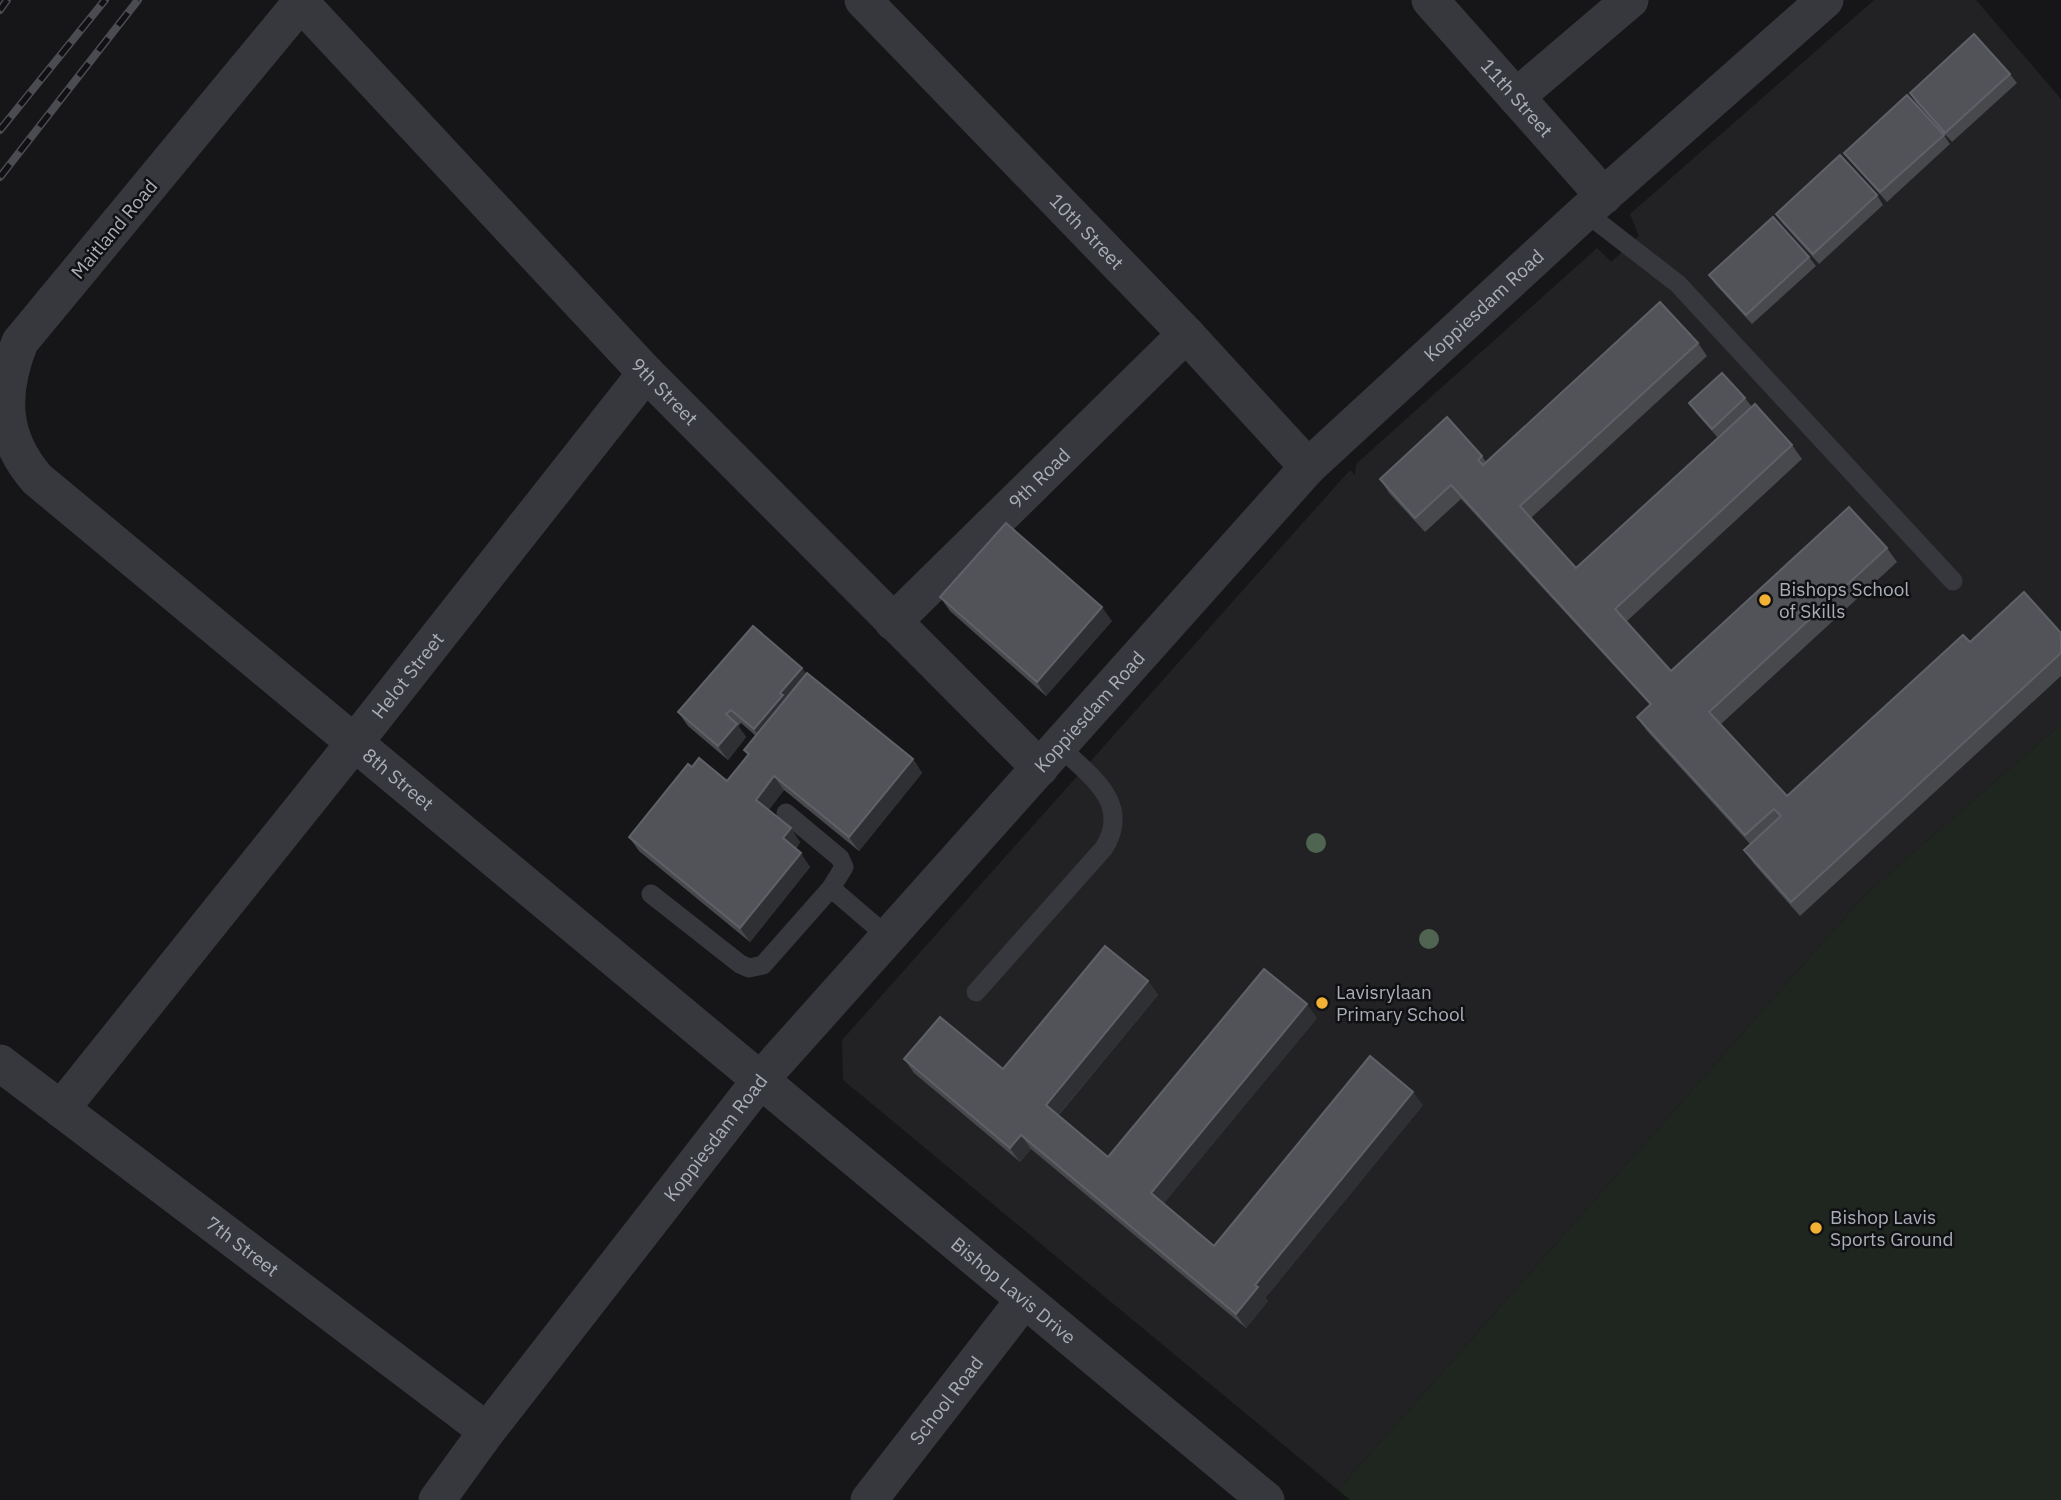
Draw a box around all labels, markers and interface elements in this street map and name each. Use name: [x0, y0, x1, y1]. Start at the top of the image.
street label: 11th Street: [1476, 54, 1558, 142]
street label: Maitland Road: [66, 174, 162, 284]
street label: 10th Street: [1045, 188, 1129, 275]
street label: Koppiesdam Road: [1419, 244, 1549, 366]
street label: 9th Street: [626, 353, 703, 430]
street label: 9th Road: [1003, 443, 1075, 514]
place label: Bishops School of Skills: [1779, 577, 1909, 623]
marker: Bishops School of Skills: [1757, 592, 1773, 608]
street label: Helot Street: [366, 628, 449, 723]
street label: Koppiesdam Road: [1029, 646, 1150, 777]
street label: 8th Street: [358, 743, 439, 816]
place label: Lavisrylaan Primary School: [1336, 980, 1465, 1026]
marker: Lavisrylaan Primary School: [1314, 995, 1330, 1011]
street label: Koppiesdam Road: [658, 1069, 772, 1206]
place label: Bishop Lavis Sports Ground: [1830, 1205, 1953, 1251]
street label: 7th Street: [201, 1211, 284, 1282]
marker: Bishop Lavis Sports Ground: [1808, 1220, 1824, 1236]
street label: Bishop Lavis Drive: [946, 1232, 1081, 1349]
street label: School Road: [904, 1351, 988, 1450]

